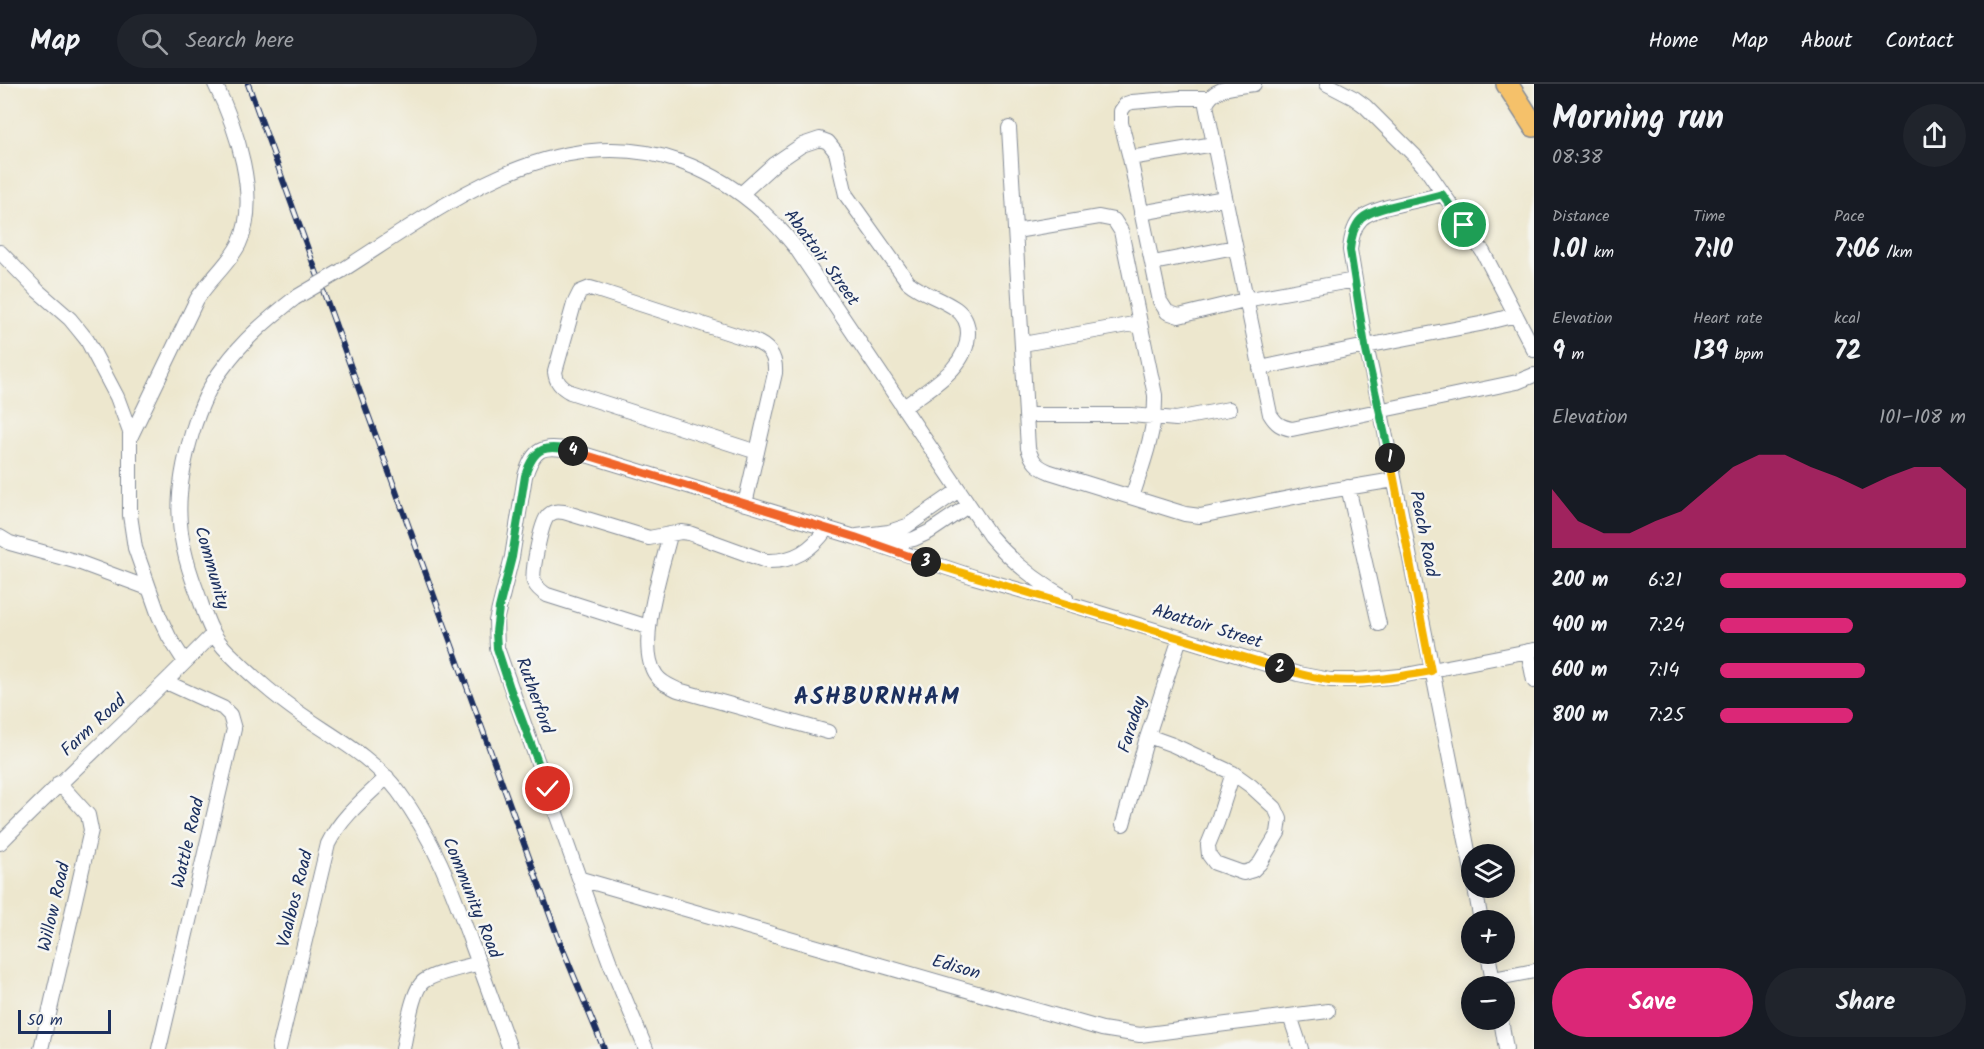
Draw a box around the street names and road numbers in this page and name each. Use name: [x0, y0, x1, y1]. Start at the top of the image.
street label: Abattoir Street: [776, 203, 867, 313]
street label: Peach Road: [1400, 488, 1446, 581]
street label: Community: [185, 523, 237, 614]
street label: Abattoir Street: [1148, 596, 1267, 658]
street label: Rutherford: [507, 654, 562, 739]
street label: Farm Road: [54, 687, 134, 764]
street label: Faraday: [1111, 692, 1156, 757]
street label: Wattle Road: [164, 794, 214, 891]
street label: Community Road: [433, 833, 509, 964]
street label: Vaalbos Road: [270, 846, 322, 951]
street label: Willow Road: [31, 859, 80, 954]
street label: Edison: [928, 947, 984, 989]

